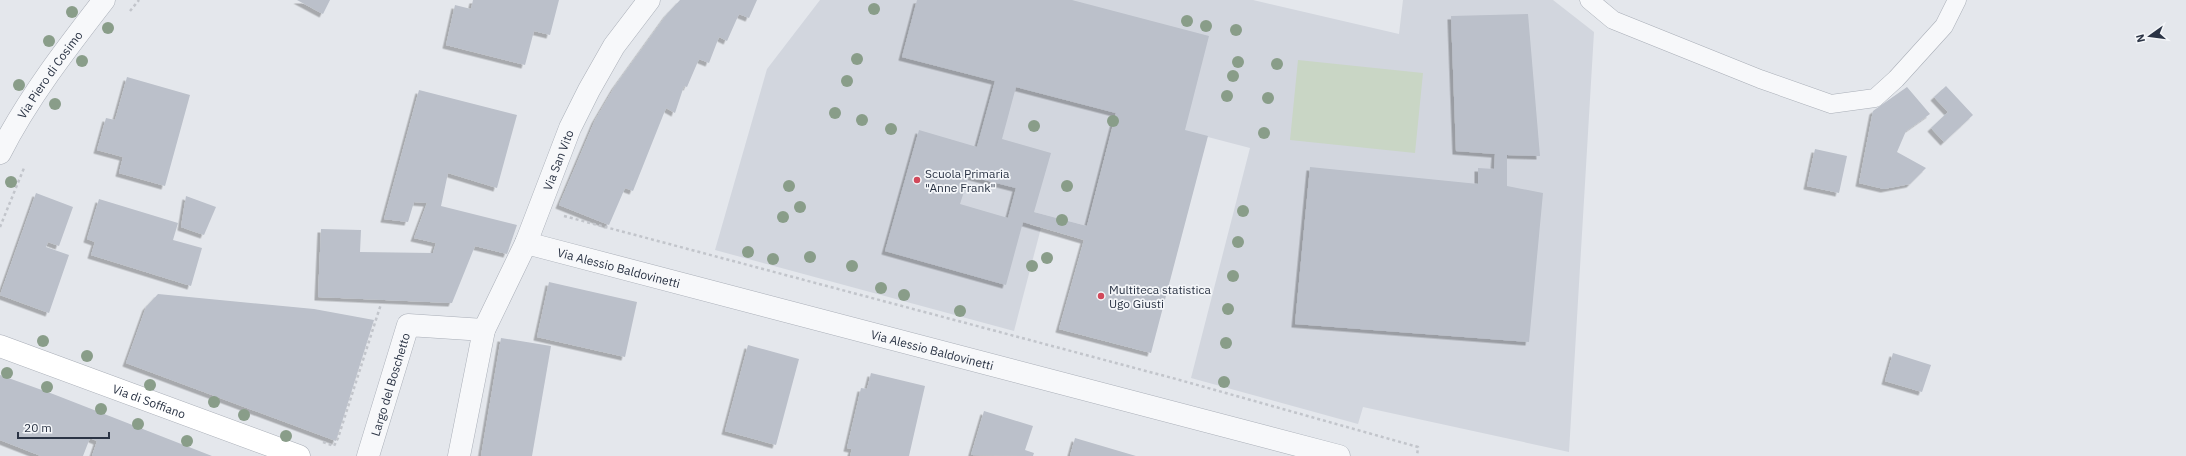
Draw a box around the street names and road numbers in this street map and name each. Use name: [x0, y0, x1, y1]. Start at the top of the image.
street label: Via Piero di Cosimo: [14, 27, 85, 121]
street label: Via San Vito: [539, 127, 576, 192]
street label: Via Alessio Baldovinetti: [556, 244, 682, 291]
street label: Via Alessio Baldovinetti: [869, 326, 995, 373]
street label: Largo del Boschetto: [367, 331, 413, 438]
street label: Via di Soffiano: [111, 381, 188, 421]

